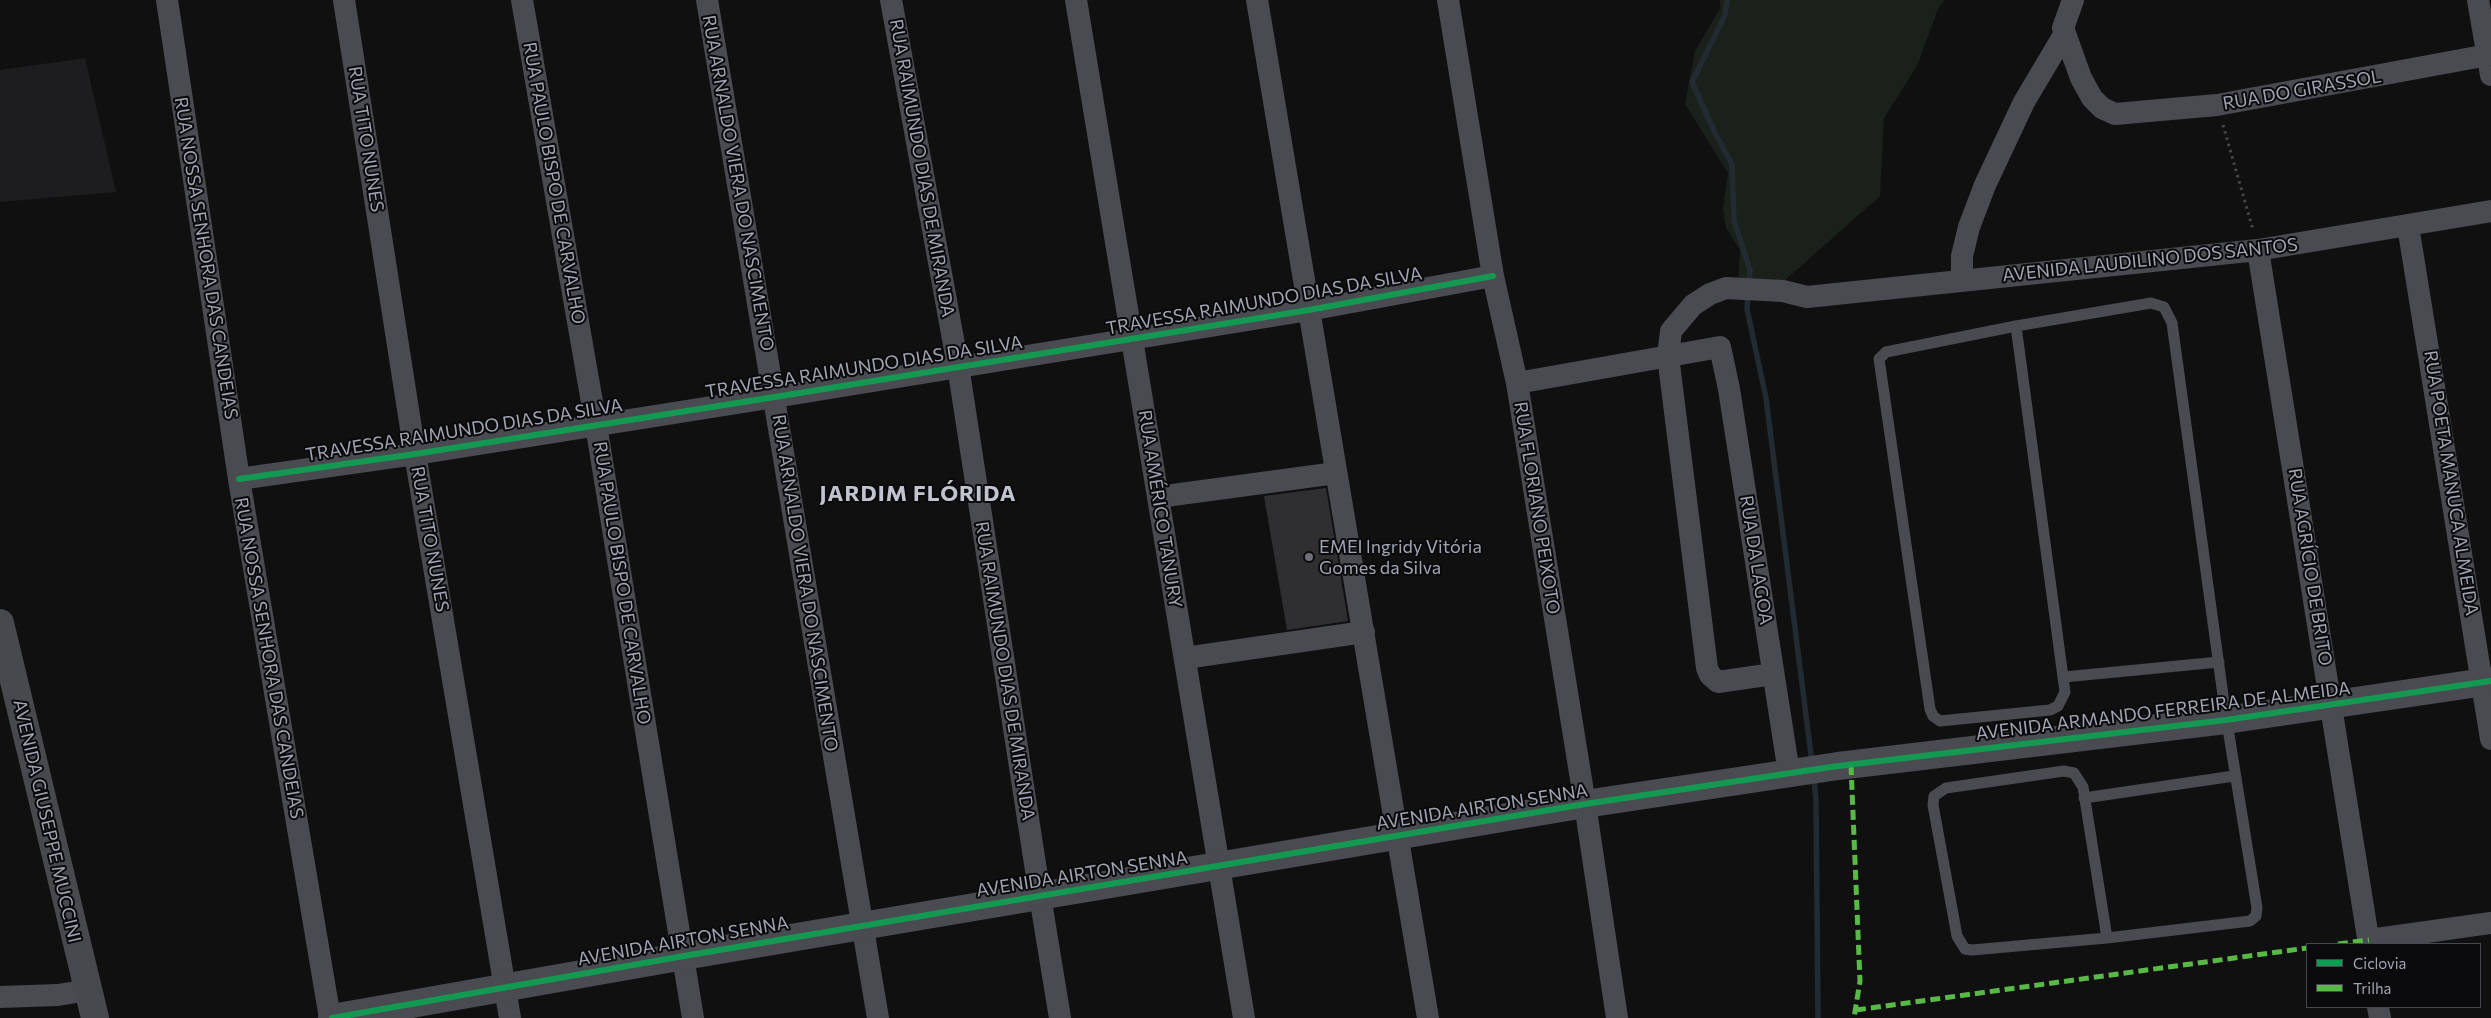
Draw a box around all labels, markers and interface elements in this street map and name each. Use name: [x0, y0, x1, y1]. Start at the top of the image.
street label: RUA ARNALDO VIERA DO NASCIMENTO: [698, 13, 778, 353]
street label: RUA RAIMUNDO DIAS DE MIRANDA: [885, 17, 959, 319]
street label: RUA PAULO BISPO DE CARVALHO: [519, 40, 589, 326]
street label: RUA TITO NUNES: [344, 65, 388, 213]
street label: RUA DO GIRASSOL: [2221, 65, 2383, 115]
street label: RUA NOSSA SENHORA DAS CANDEIAS: [170, 95, 242, 421]
street label: AVENIDA LAUDILINO DOS SANTOS: [2001, 234, 2299, 286]
street label: TRAVESSA RAIMUNDO DIAS DA SILVA: [1104, 263, 1424, 339]
street label: TRAVESSA RAIMUNDO DIAS DA SILVA: [704, 331, 1024, 403]
street label: RUA POETA MANUCA ALMEIDA: [2419, 349, 2483, 617]
street label: TRAVESSA RAIMUNDO DIAS DA SILVA: [304, 394, 624, 466]
street label: RUA FLORIANO PEIXOTO: [1510, 400, 1564, 616]
street label: RUA AMÉRICO TANURY: [1134, 408, 1186, 610]
street label: RUA ARNALDO VIERA DO NASCIMENTO: [768, 413, 842, 753]
street label: RUA PAULO BISPO DE CARVALHO: [589, 440, 655, 726]
street label: RUA TITO NUNES: [407, 465, 453, 613]
street label: RUA AGRÍCIO DE BRITO: [2284, 467, 2336, 667]
district label: JARDIM FLÓRIDA: [818, 481, 1018, 507]
street label: RUA DA LAGOA: [1735, 494, 1777, 626]
street label: RUA NOSSA SENHORA DAS CANDEIAS: [230, 496, 308, 820]
street label: RUA RAIMUNDO DIAS DE MIRANDA: [971, 520, 1039, 822]
place label: EMEI lngridy Vitória Gomes da Silva: [1319, 536, 1482, 578]
marker: EMEI lngridy Vitória Gomes da Silva: [1303, 551, 1315, 563]
street label: AVENIDA ARMANDO FERREIRA DE ALMEIDA: [1974, 677, 2352, 745]
street label: AVENIDA GIUSEPPE MUCCINI: [8, 697, 86, 945]
street label: AVENIDA AIRTON SENNA: [1375, 780, 1589, 834]
street label: AVENIDA AIRTON SENNA: [975, 847, 1189, 901]
street label: AVENIDA AIRTON SENNA: [576, 912, 790, 970]
legend: [2306, 943, 2481, 1008]
text: Ciclovia: [2353, 954, 2406, 972]
text: Trilha: [2353, 979, 2391, 997]

